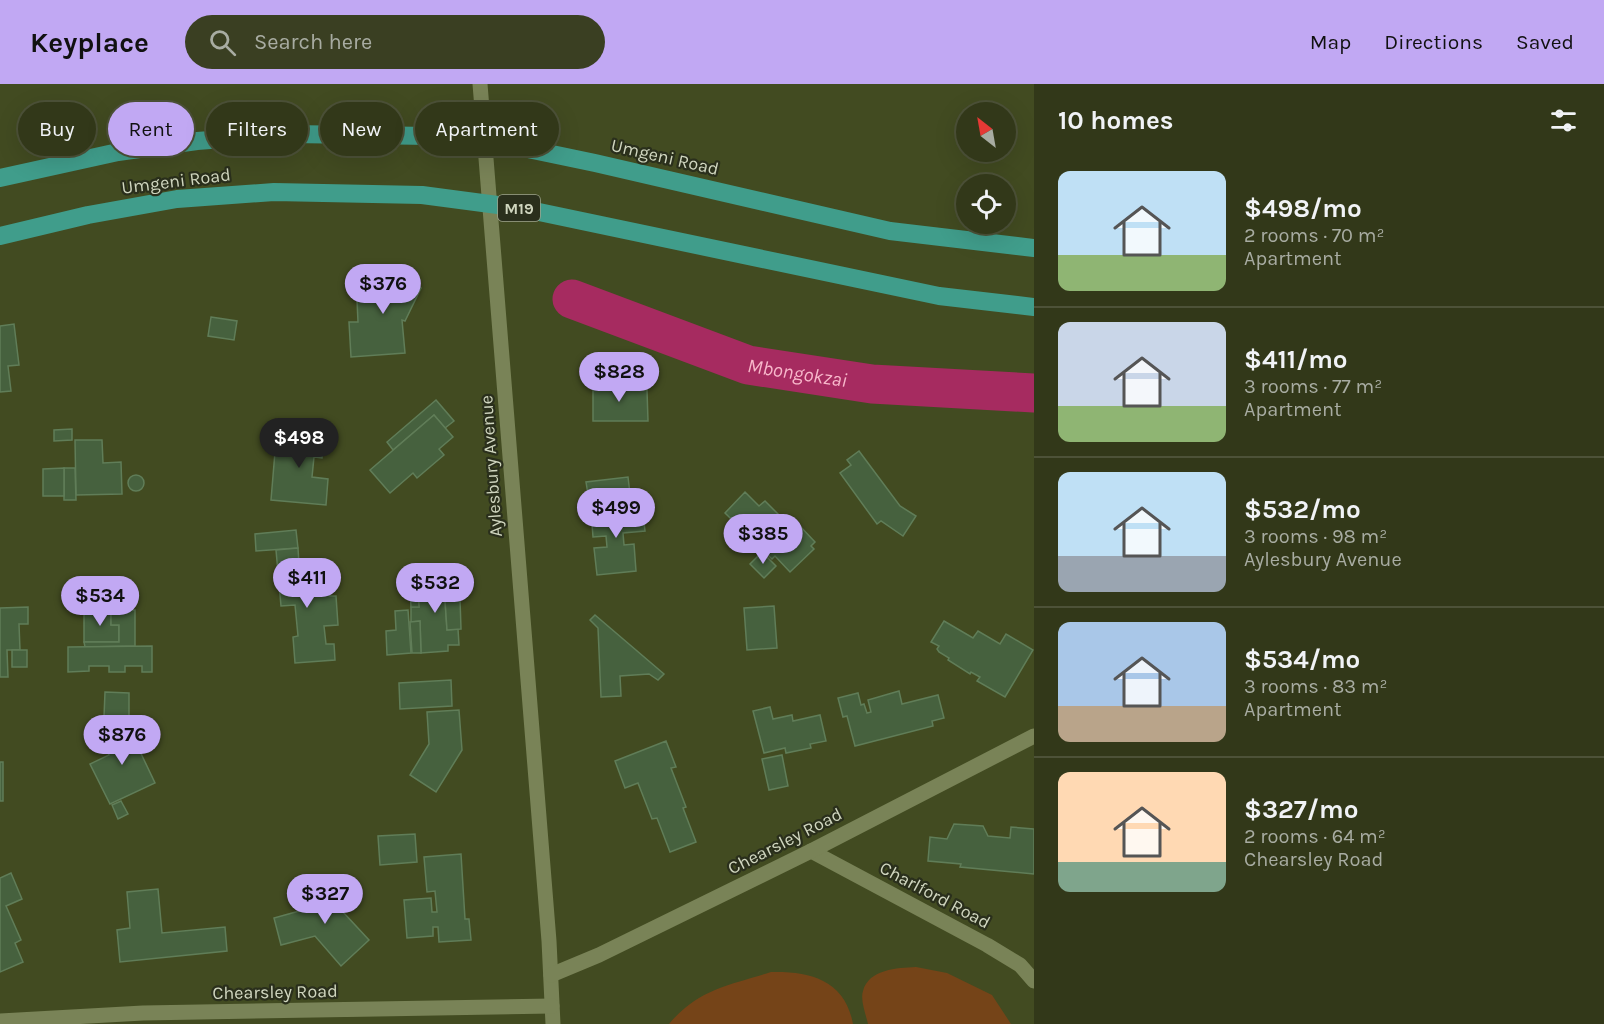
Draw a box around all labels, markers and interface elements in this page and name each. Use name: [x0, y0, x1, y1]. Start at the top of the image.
search box: [185, 15, 605, 69]
text: Keyplace: [30, 26, 149, 59]
icon: search: [206, 26, 239, 59]
text: Search here: [254, 29, 372, 55]
text: Map: [1310, 30, 1351, 54]
text: Directions: [1384, 30, 1483, 54]
text: Saved: [1516, 30, 1574, 54]
chip: Buy: [18, 102, 96, 156]
chip: Rent: [108, 102, 194, 156]
chip: Filters: [206, 102, 308, 156]
chip: New: [320, 102, 403, 156]
chip: Apartment: [415, 102, 559, 156]
north arrow: [956, 102, 1016, 162]
map controls: [956, 102, 1016, 234]
icon: filters: [1547, 104, 1580, 137]
text: 10 homes: [1058, 105, 1173, 136]
street label: Umgeni Road: [609, 134, 721, 180]
street label: Umgeni Road: [120, 163, 232, 199]
button: locate: [956, 174, 1016, 234]
text: $498/mo: [1244, 193, 1362, 224]
road number: M19: [498, 195, 540, 221]
icon: home: [1106, 195, 1178, 267]
text: 2 rooms · 70 m²: [1244, 224, 1384, 247]
text: Apartment: [1244, 247, 1342, 270]
pin: $376: [347, 264, 419, 315]
text: $376: [359, 272, 407, 295]
text: $411/mo: [1244, 344, 1348, 375]
icon: home: [1106, 346, 1178, 418]
pin: $828: [583, 352, 655, 403]
water label: Mbongokzai: [746, 354, 849, 392]
text: $828: [593, 360, 645, 383]
text: 3 rooms · 77 m²: [1244, 375, 1382, 398]
street label: Aylesbury Avenue: [475, 394, 507, 538]
text: Apartment: [1244, 398, 1342, 421]
pin: $498: [263, 418, 335, 469]
text: $498: [274, 426, 324, 449]
pin: $499: [580, 488, 652, 539]
text: $532/mo: [1244, 494, 1361, 525]
text: $499: [591, 496, 641, 519]
icon: home: [1106, 496, 1178, 568]
pin: $385: [727, 514, 799, 565]
text: $385: [738, 522, 788, 545]
text: 3 rooms · 98 m²: [1244, 525, 1387, 548]
text: Aylesbury Avenue: [1244, 548, 1402, 571]
pin: $411: [271, 558, 343, 609]
pin: $532: [399, 563, 471, 614]
text: $411: [287, 566, 327, 589]
text: $532: [410, 571, 460, 594]
pin: $534: [64, 576, 136, 627]
text: $534: [75, 584, 125, 607]
text: $534/mo: [1244, 644, 1360, 675]
icon: home: [1106, 646, 1178, 718]
text: 3 rooms · 83 m²: [1244, 675, 1388, 698]
text: Apartment: [1244, 698, 1342, 721]
pin: $876: [86, 715, 158, 766]
text: $876: [98, 723, 146, 746]
text: $327/mo: [1244, 794, 1358, 825]
icon: home: [1106, 796, 1178, 868]
street label: Chearsley Road: [724, 803, 846, 879]
text: 2 rooms · 64 m²: [1244, 825, 1386, 848]
text: Chearsley Road: [1244, 848, 1383, 871]
street label: Charlford Road: [876, 857, 994, 933]
pin: $327: [289, 874, 361, 925]
text: $327: [301, 882, 349, 905]
street label: Chearsley Road: [212, 980, 338, 1004]

